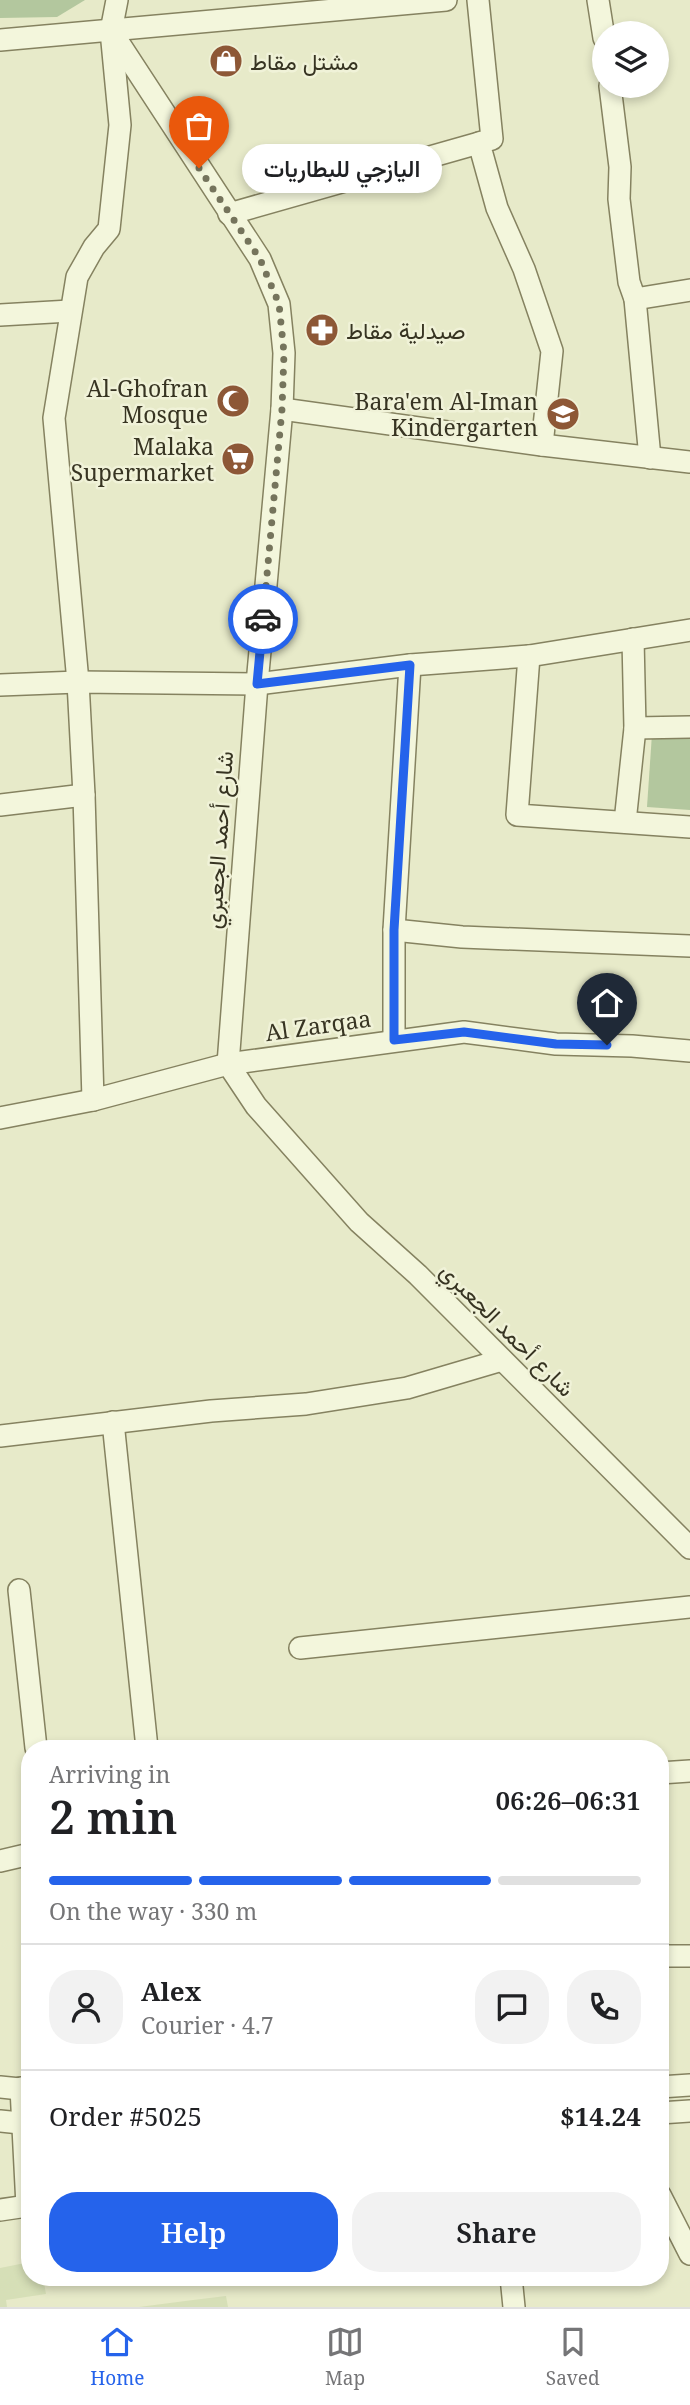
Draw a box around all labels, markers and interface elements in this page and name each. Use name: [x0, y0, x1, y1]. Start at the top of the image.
map controls: [592, 21, 669, 98]
button: layers: [592, 21, 669, 98]
shop icon: مشتل مقاط: [207, 42, 245, 80]
place label: مشتل مقاط: [250, 45, 359, 77]
pin: [169, 96, 229, 168]
icon: bag: [180, 107, 218, 145]
callout: اليازجي للبطاريات: [241, 144, 440, 192]
text: اليازجي للبطاريات: [264, 152, 420, 184]
pharmacy icon: صيدلية مقاط: [303, 311, 341, 349]
place label: صيدلية مقاط: [346, 314, 465, 346]
place label: Al-Ghofran Mosque: [87, 372, 208, 430]
mosque icon: Al-Ghofran Mosque: [214, 382, 252, 420]
place label: Bara'em Al-Iman Kindergarten: [355, 385, 538, 443]
school or university icon: Bara'em Al-Iman Kindergarten: [544, 395, 582, 433]
place label: Malaka Supermarket: [71, 430, 214, 488]
supermarket icon: Malaka Supermarket: [219, 440, 257, 478]
courier: [228, 584, 298, 654]
icon: car: [244, 600, 282, 638]
street label: شارع أحمد الجعبري: [196, 750, 244, 930]
pin: [577, 973, 637, 1045]
icon: home: [588, 984, 626, 1022]
street label: Al Zarqaa: [263, 1002, 373, 1048]
street label: شارع أحمد الجعبري: [431, 1255, 582, 1406]
text: Arriving in: [49, 1758, 170, 1790]
text: 06:26–06:31: [495, 1782, 641, 1818]
text: 2 min: [49, 1785, 177, 1847]
text: On the way · 330 m: [49, 1895, 257, 1927]
button: person: [49, 1970, 123, 2044]
button: chat: [475, 1970, 549, 2044]
button: phone: [567, 1970, 641, 2044]
text: Alex: [141, 1973, 201, 2009]
text: Courier · 4.7: [141, 2009, 274, 2041]
text: Order #5025: [49, 2098, 202, 2134]
text: $14.24: [560, 2098, 641, 2134]
button: Help: [49, 2192, 338, 2272]
button: Share: [352, 2192, 641, 2272]
tab: Home: [90, 2323, 144, 2391]
tab: Map: [325, 2323, 365, 2391]
tab: Saved: [546, 2323, 600, 2391]

